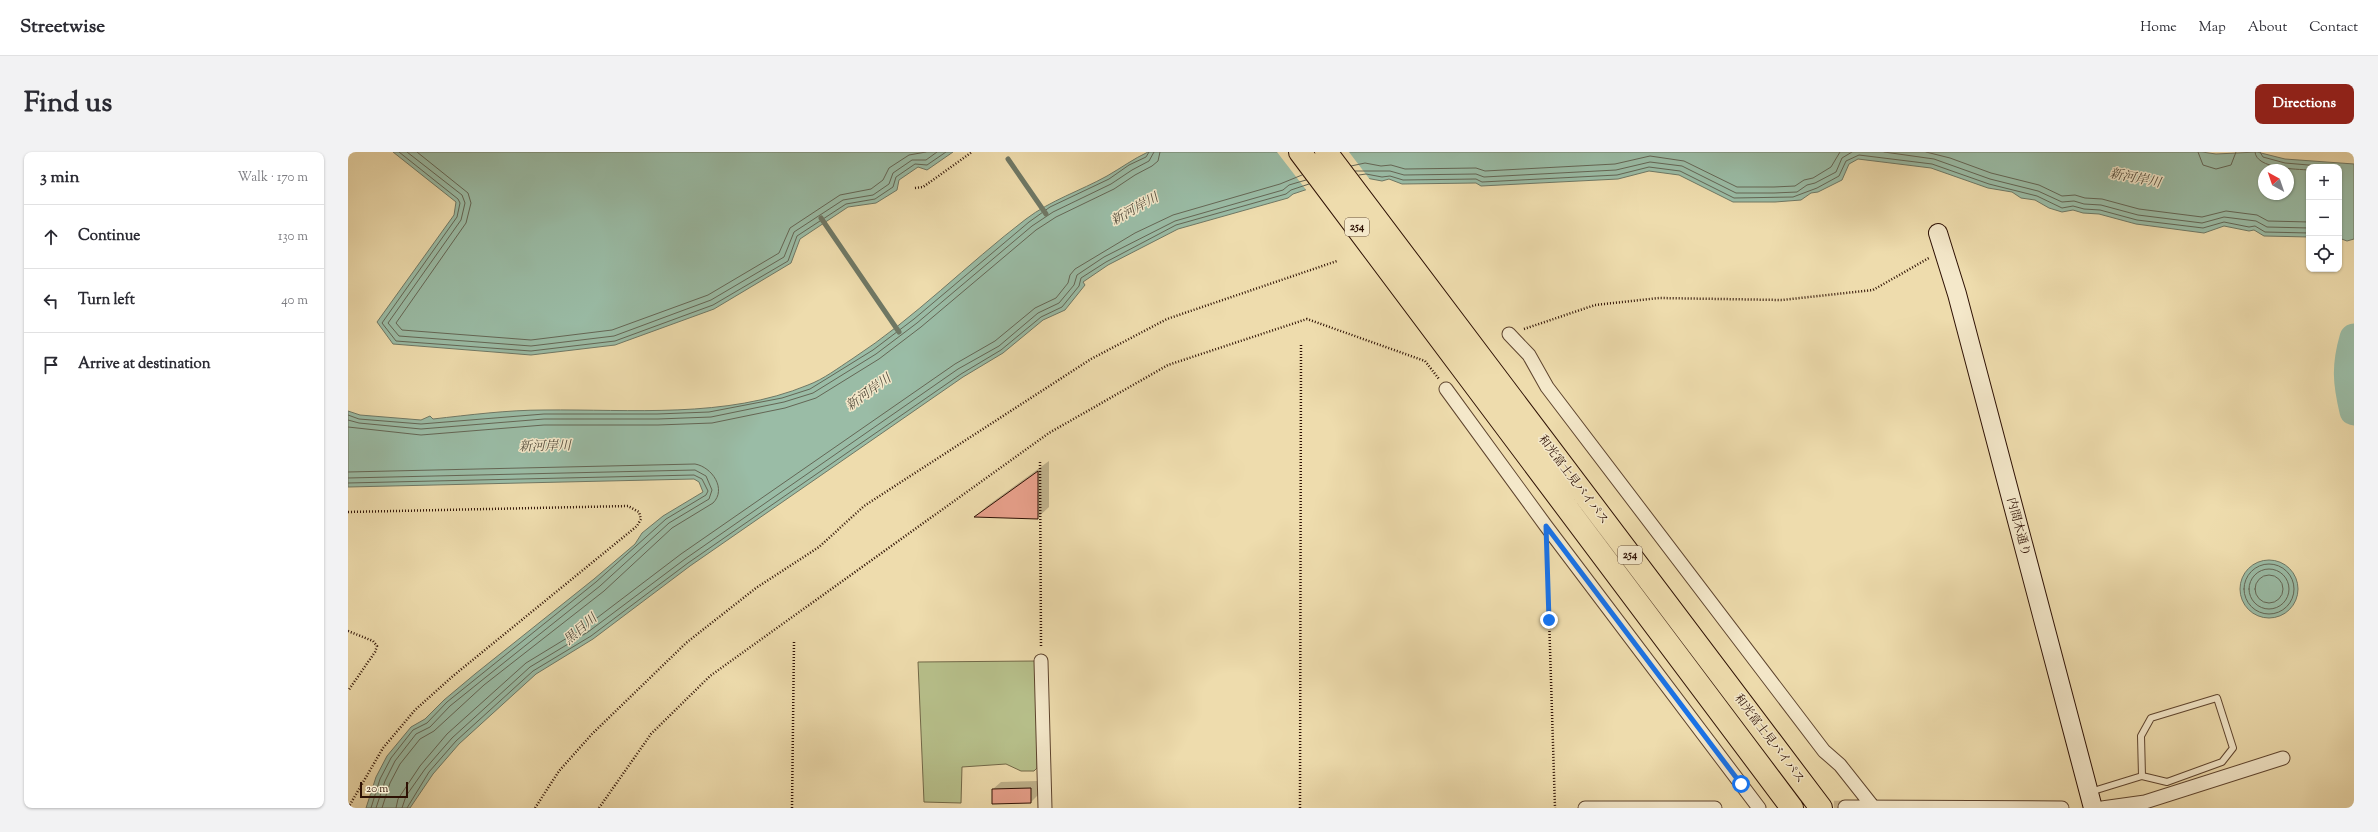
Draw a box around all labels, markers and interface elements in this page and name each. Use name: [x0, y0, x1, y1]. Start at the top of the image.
text: Streetwise: [20, 14, 105, 41]
text: Home: [2140, 18, 2177, 38]
text: Map: [2199, 18, 2226, 38]
text: About: [2248, 18, 2287, 38]
text: Contact: [2309, 18, 2358, 38]
text: Find us: [24, 84, 112, 124]
button: Directions: [2255, 84, 2354, 124]
north arrow: [2258, 164, 2294, 200]
map controls: [2306, 164, 2342, 272]
button: +: [2306, 164, 2342, 200]
water label: 新河岸川: [2108, 165, 2164, 193]
text: 3 min: [40, 166, 79, 190]
text: Walk · 170 m: [238, 169, 308, 187]
water label: 新河岸川: [1108, 189, 1164, 230]
button: −: [2306, 200, 2342, 236]
road number: 254: [1345, 218, 1369, 236]
icon: ahead: [40, 226, 62, 248]
text: Continue: [78, 226, 140, 247]
text: 130 m: [278, 228, 308, 246]
button: locate: [2306, 236, 2342, 272]
icon: left: [40, 290, 62, 312]
text: Turn left: [78, 290, 135, 311]
text: 40 m: [281, 292, 308, 310]
icon: arrive: [40, 354, 62, 376]
text: Arrive at destination: [78, 354, 211, 375]
water label: 新河岸川: [843, 369, 897, 416]
street label: 和光富士見バイパス: [1533, 432, 1613, 528]
water label: 新河岸川: [519, 438, 573, 456]
street label: 内間木通り: [2002, 496, 2034, 558]
road number: 254: [1618, 546, 1642, 564]
water label: 黒目川: [560, 609, 603, 650]
route end: [1540, 611, 1558, 629]
street label: 和光富士見バイパス: [1729, 691, 1809, 787]
route start: [1732, 775, 1750, 793]
scale bar: [360, 780, 408, 799]
text: 20 m: [366, 781, 388, 797]

